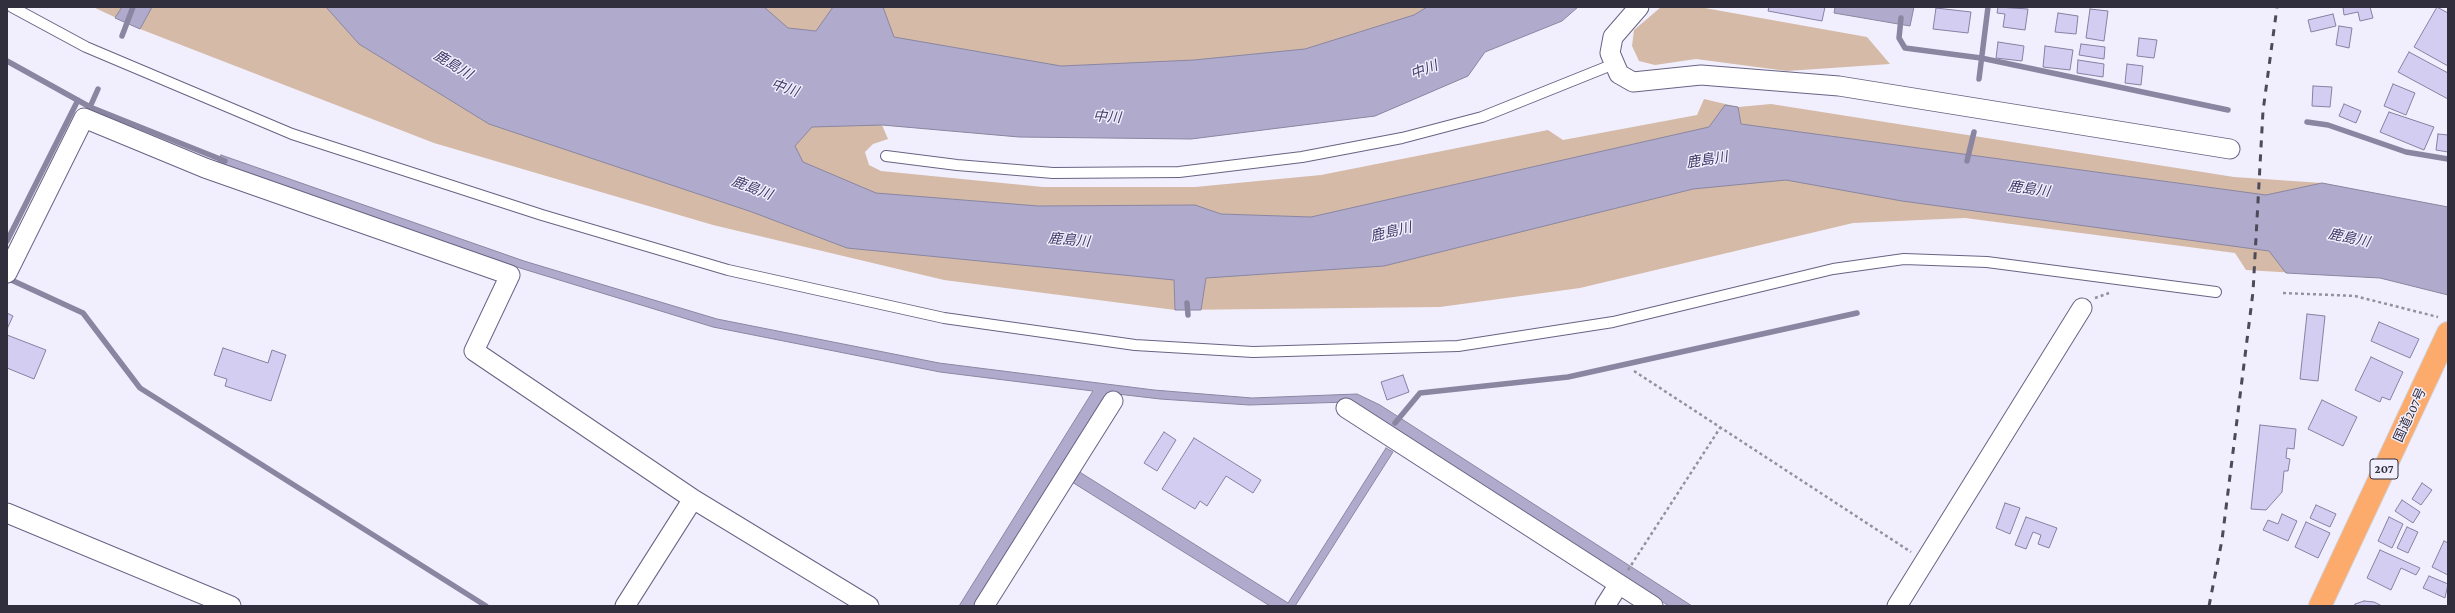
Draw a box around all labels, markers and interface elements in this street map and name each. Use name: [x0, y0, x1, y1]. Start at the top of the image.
water label: 鹿島川: [431, 47, 475, 83]
water label: 中川: [1408, 57, 1440, 83]
water label: 中川: [769, 75, 801, 101]
water label: 中川: [1092, 108, 1122, 126]
water label: 鹿島川: [1685, 148, 1729, 172]
water label: 鹿島川: [729, 173, 775, 203]
water label: 鹿島川: [2007, 178, 2051, 200]
water label: 鹿島川: [1369, 219, 1413, 245]
water label: 鹿島川: [2327, 225, 2371, 251]
water label: 鹿島川: [1047, 230, 1091, 250]
street label: 国道207号: [2391, 385, 2429, 445]
road number: 207: [2370, 459, 2398, 479]

